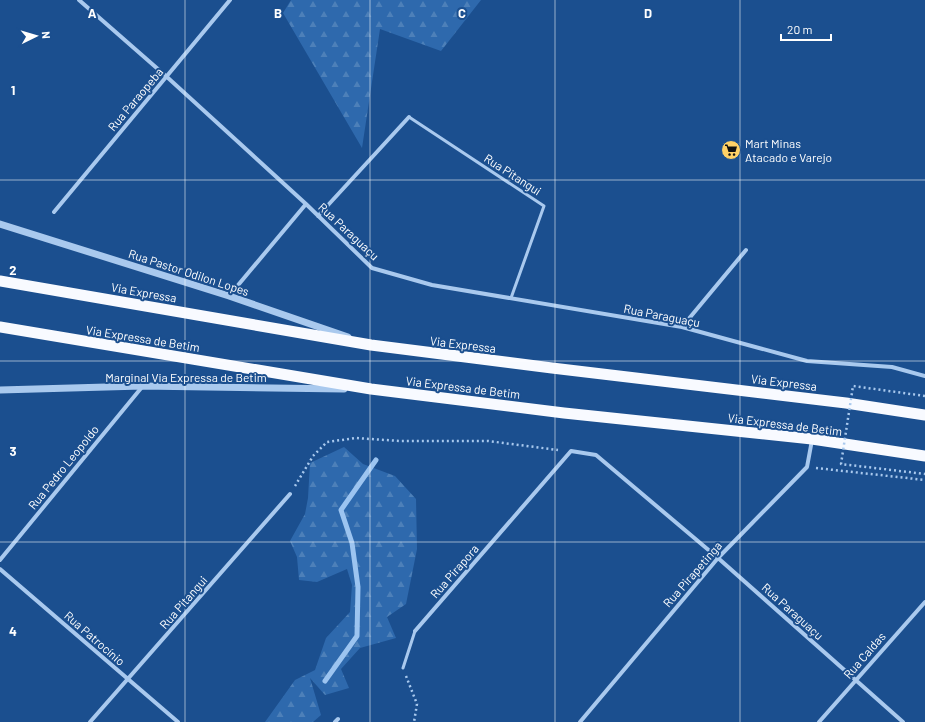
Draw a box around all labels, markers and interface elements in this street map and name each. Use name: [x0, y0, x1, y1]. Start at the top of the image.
text: A: [88, 5, 97, 21]
text: B: [274, 5, 282, 21]
text: C: [458, 5, 466, 21]
text: D: [644, 5, 652, 21]
north arrow: [16, 16, 56, 56]
scale bar: [781, 16, 831, 42]
text: 20 m: [787, 22, 813, 36]
text: N: [40, 31, 53, 39]
street label: Rua Paraopeba: [105, 65, 165, 133]
text: 1: [11, 82, 15, 98]
place label: Mart Minas Atacado e Varejo: [745, 136, 832, 164]
supermarket icon: Mart Minas Atacado e Varejo: [720, 139, 742, 161]
street label: Rua Pitangui: [482, 150, 544, 198]
street label: Rua Paraguaçu: [316, 199, 382, 263]
street label: Rua Pastor Odilon Lopes: [127, 246, 251, 298]
text: 2: [9, 262, 17, 278]
street label: Via Expressa: [110, 279, 178, 305]
street label: Rua Paraguaçu: [623, 301, 701, 329]
street label: Via Expressa de Betim: [85, 322, 201, 354]
street label: Via Expressa: [429, 333, 497, 355]
street label: Marginal Via Expressa de Betim: [105, 370, 267, 384]
street label: Via Expressa: [750, 371, 818, 393]
street label: Via Expressa de Betim: [405, 373, 521, 401]
street label: Via Expressa de Betim: [727, 410, 843, 438]
street label: Rua Pedro Leopoldo: [25, 422, 101, 512]
text: 3: [9, 443, 17, 459]
street label: Rua Pirapetinga: [660, 538, 724, 610]
street label: Rua Pirapora: [427, 541, 481, 601]
street label: Rua Pitangui: [156, 573, 210, 631]
street label: Rua Paraguaçu: [759, 580, 827, 642]
street label: Rua Patrocínio: [62, 608, 128, 668]
text: 4: [9, 623, 17, 639]
street label: Rua Caldas: [840, 629, 888, 681]

